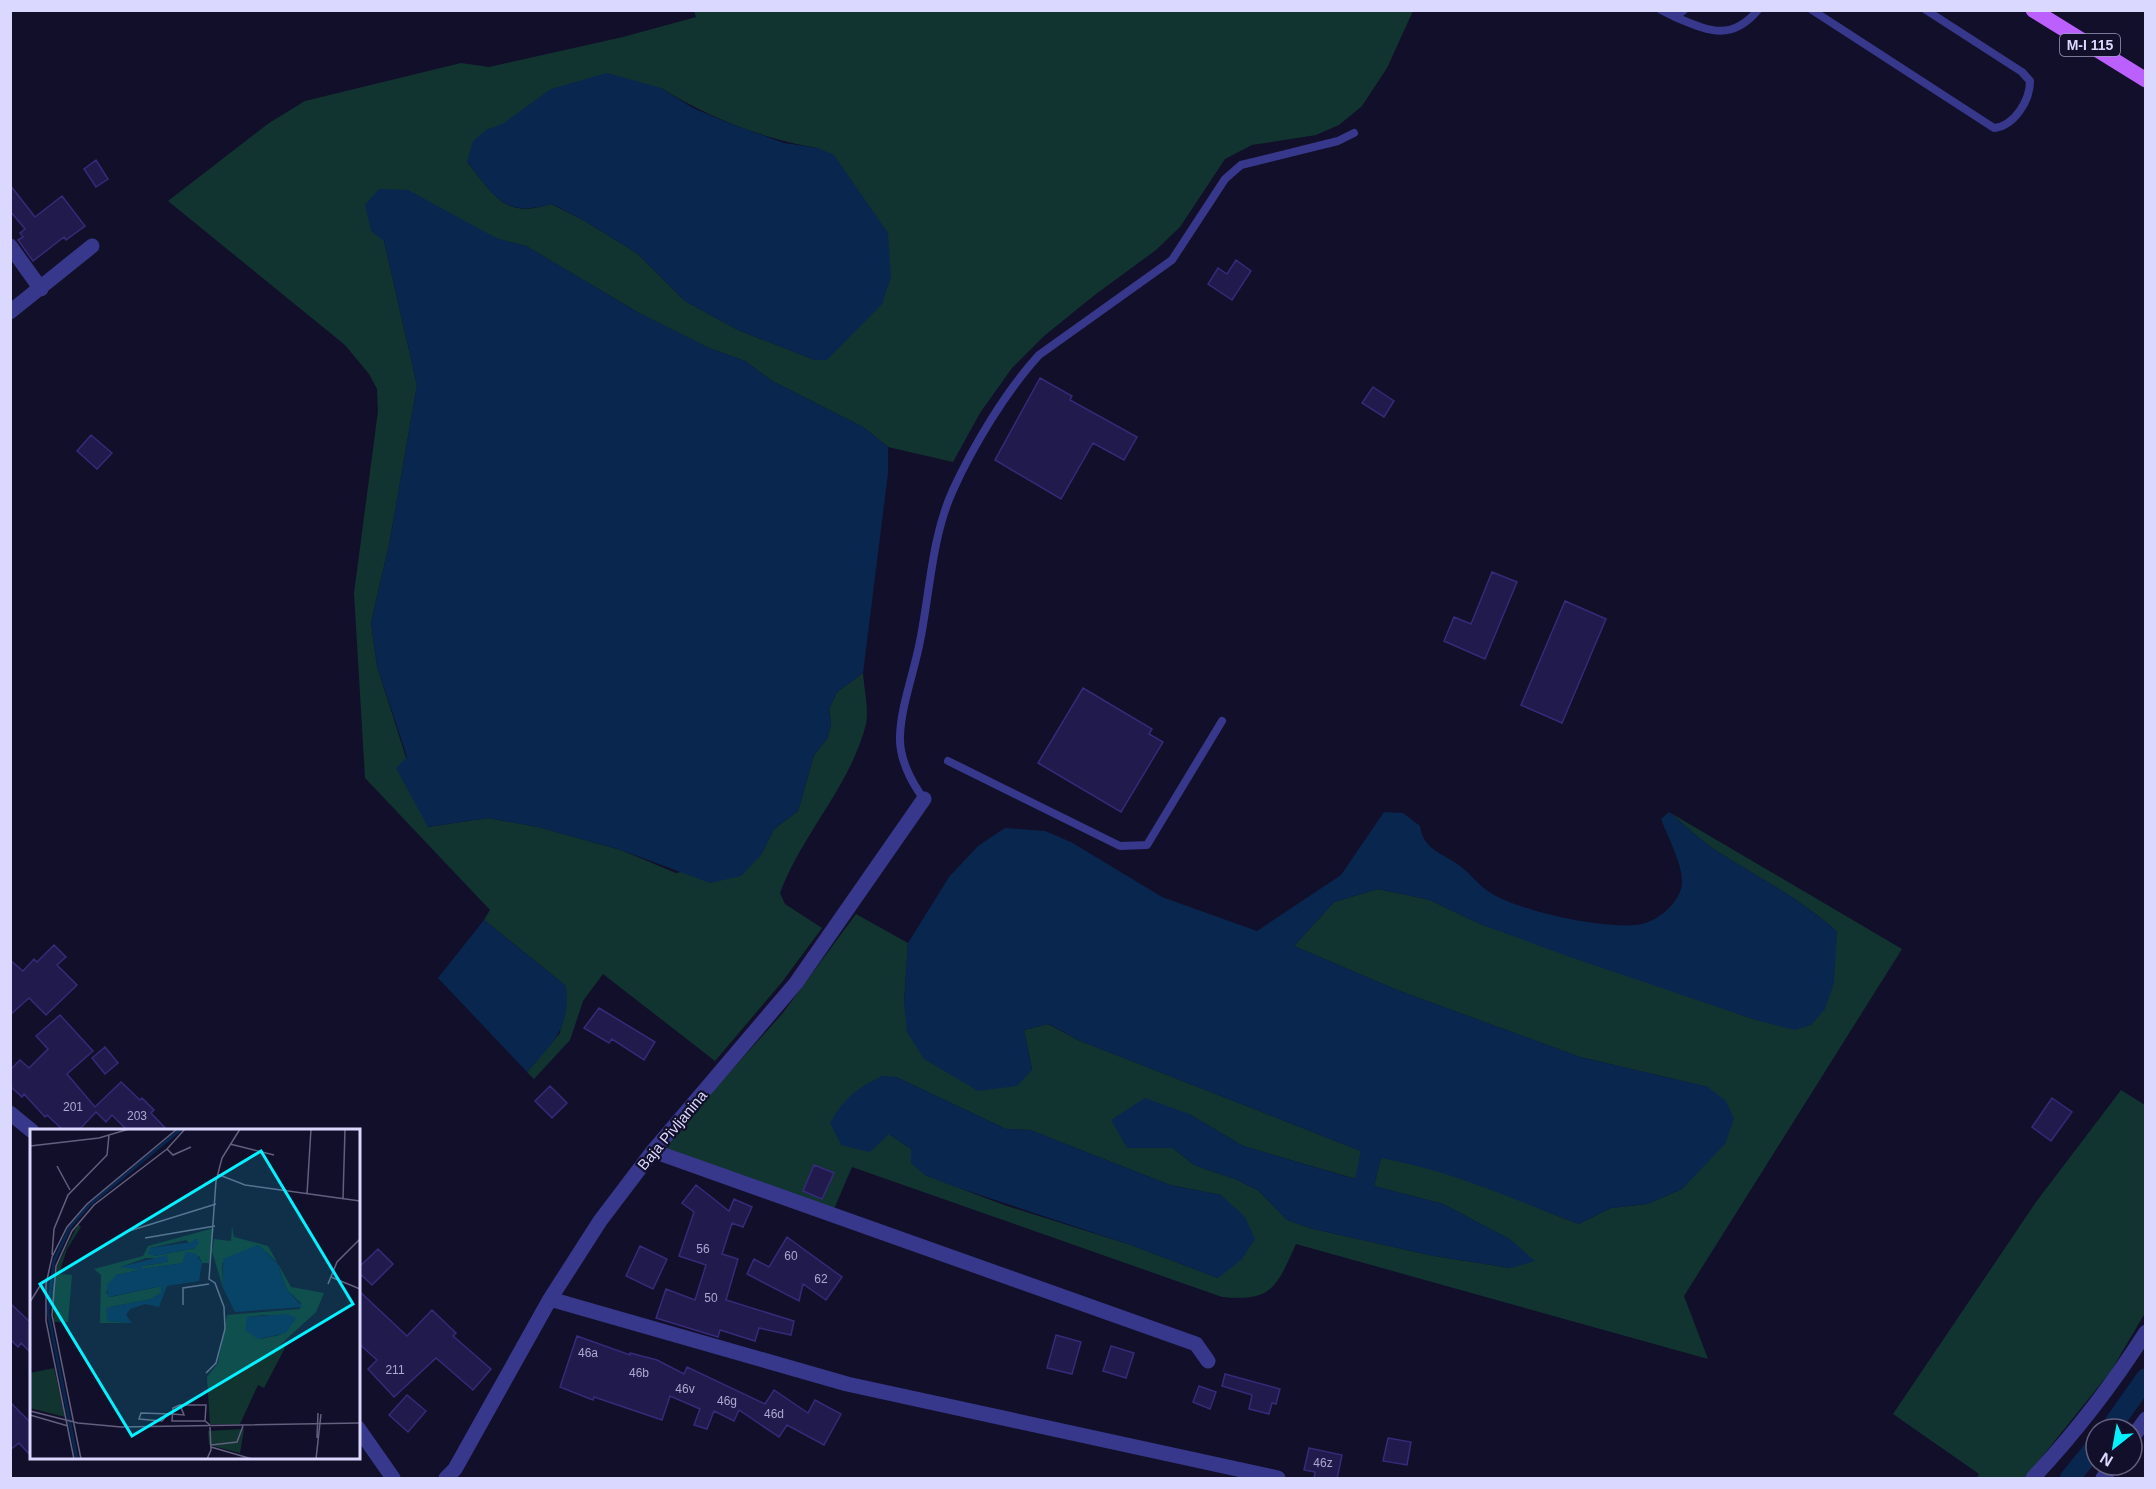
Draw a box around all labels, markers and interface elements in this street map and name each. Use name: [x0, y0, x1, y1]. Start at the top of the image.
road number: M-I 115: [2060, 34, 2120, 56]
street label: Baja Pivljanina: [634, 1086, 711, 1173]
house number: 201: [63, 1100, 83, 1114]
house number: 203: [127, 1109, 147, 1123]
inset map: [30, 1129, 360, 1459]
house number: 56: [696, 1242, 710, 1256]
house number: 60: [784, 1249, 798, 1263]
house number: 62: [814, 1272, 828, 1286]
house number: 50: [704, 1291, 718, 1305]
house number: 46a: [578, 1346, 598, 1360]
house number: 211: [385, 1363, 405, 1377]
house number: 46b: [629, 1366, 649, 1380]
house number: 46v: [675, 1382, 695, 1396]
house number: 46g: [717, 1394, 737, 1408]
house number: 46d: [764, 1407, 784, 1421]
north arrow: [2084, 1417, 2144, 1477]
text: N: [2097, 1449, 2116, 1470]
house number: 46z: [1313, 1456, 1333, 1470]

